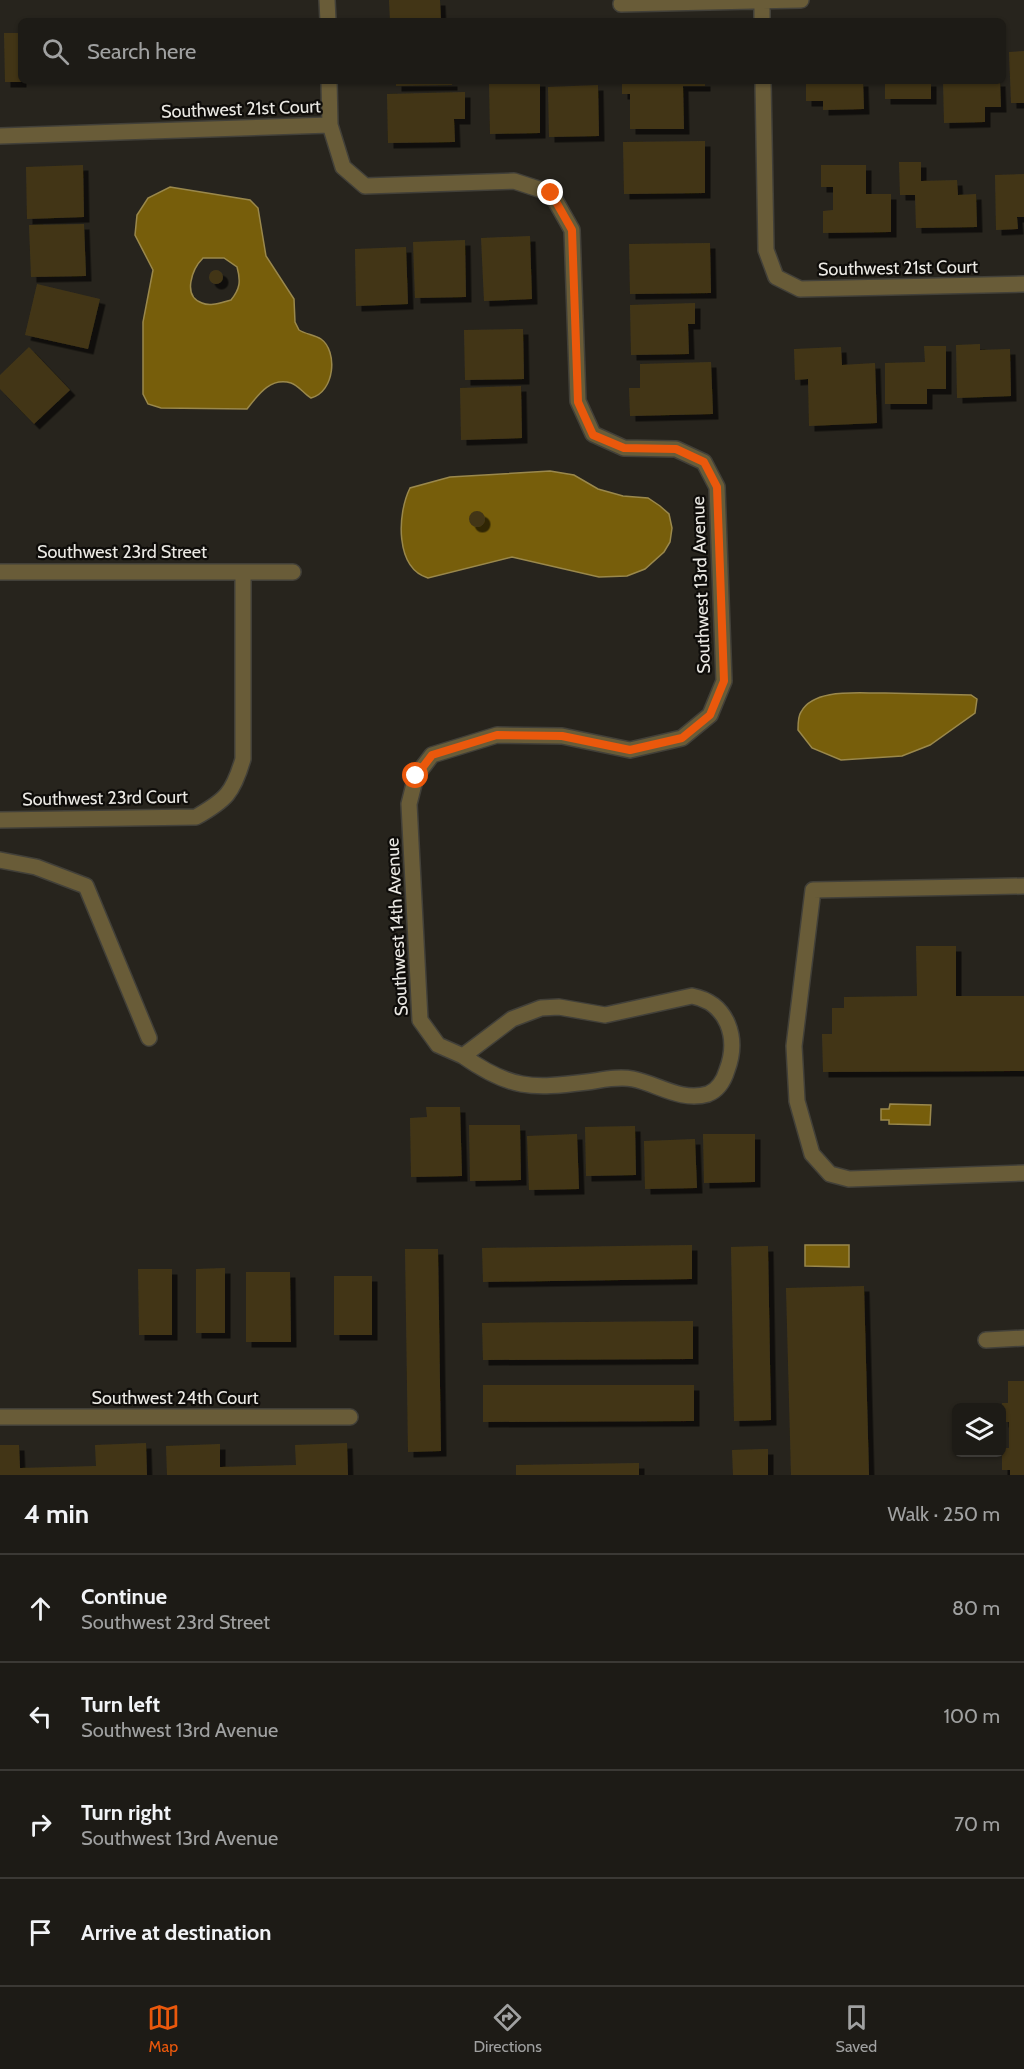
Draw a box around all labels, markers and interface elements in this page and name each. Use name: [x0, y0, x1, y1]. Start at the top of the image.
search box: [18, 18, 1006, 84]
icon: search: [39, 35, 72, 68]
text: Search here: [87, 38, 196, 65]
street label: Southwest 21st Court: [161, 95, 321, 123]
route end: [537, 179, 563, 205]
street label: Southwest 21st Court: [818, 256, 978, 280]
street label: Southwest 13rd Avenue: [687, 496, 715, 674]
street label: Southwest 23rd Street: [37, 541, 207, 563]
route start: [402, 762, 428, 788]
street label: Southwest 23rd Court: [22, 786, 188, 810]
street label: Southwest 14th Avenue: [381, 837, 413, 1017]
street label: Southwest 24th Court: [92, 1387, 258, 1409]
map controls: [952, 1403, 1006, 1457]
button: layers: [952, 1403, 1006, 1457]
text: 4 min: [24, 1498, 89, 1530]
text: Walk · 250 m: [888, 1502, 1000, 1526]
text: Continue: [81, 1583, 167, 1610]
icon: ahead: [24, 1592, 57, 1625]
text: 80 m: [952, 1596, 1000, 1620]
text: Southwest 23rd Street: [81, 1610, 270, 1634]
text: Turn left: [81, 1691, 160, 1718]
icon: left: [24, 1700, 57, 1733]
text: 100 m: [944, 1704, 1000, 1728]
text: Southwest 13rd Avenue: [81, 1718, 278, 1742]
text: Turn right: [81, 1799, 171, 1826]
icon: right: [24, 1808, 57, 1841]
text: 70 m: [954, 1812, 1000, 1836]
text: Southwest 13rd Avenue: [81, 1826, 278, 1850]
icon: arrive: [24, 1916, 57, 1949]
text: Arrive at destination: [81, 1919, 271, 1946]
tab: Map: [147, 2001, 180, 2056]
tab: Directions: [474, 2001, 542, 2056]
tab: Saved: [836, 2001, 877, 2056]

